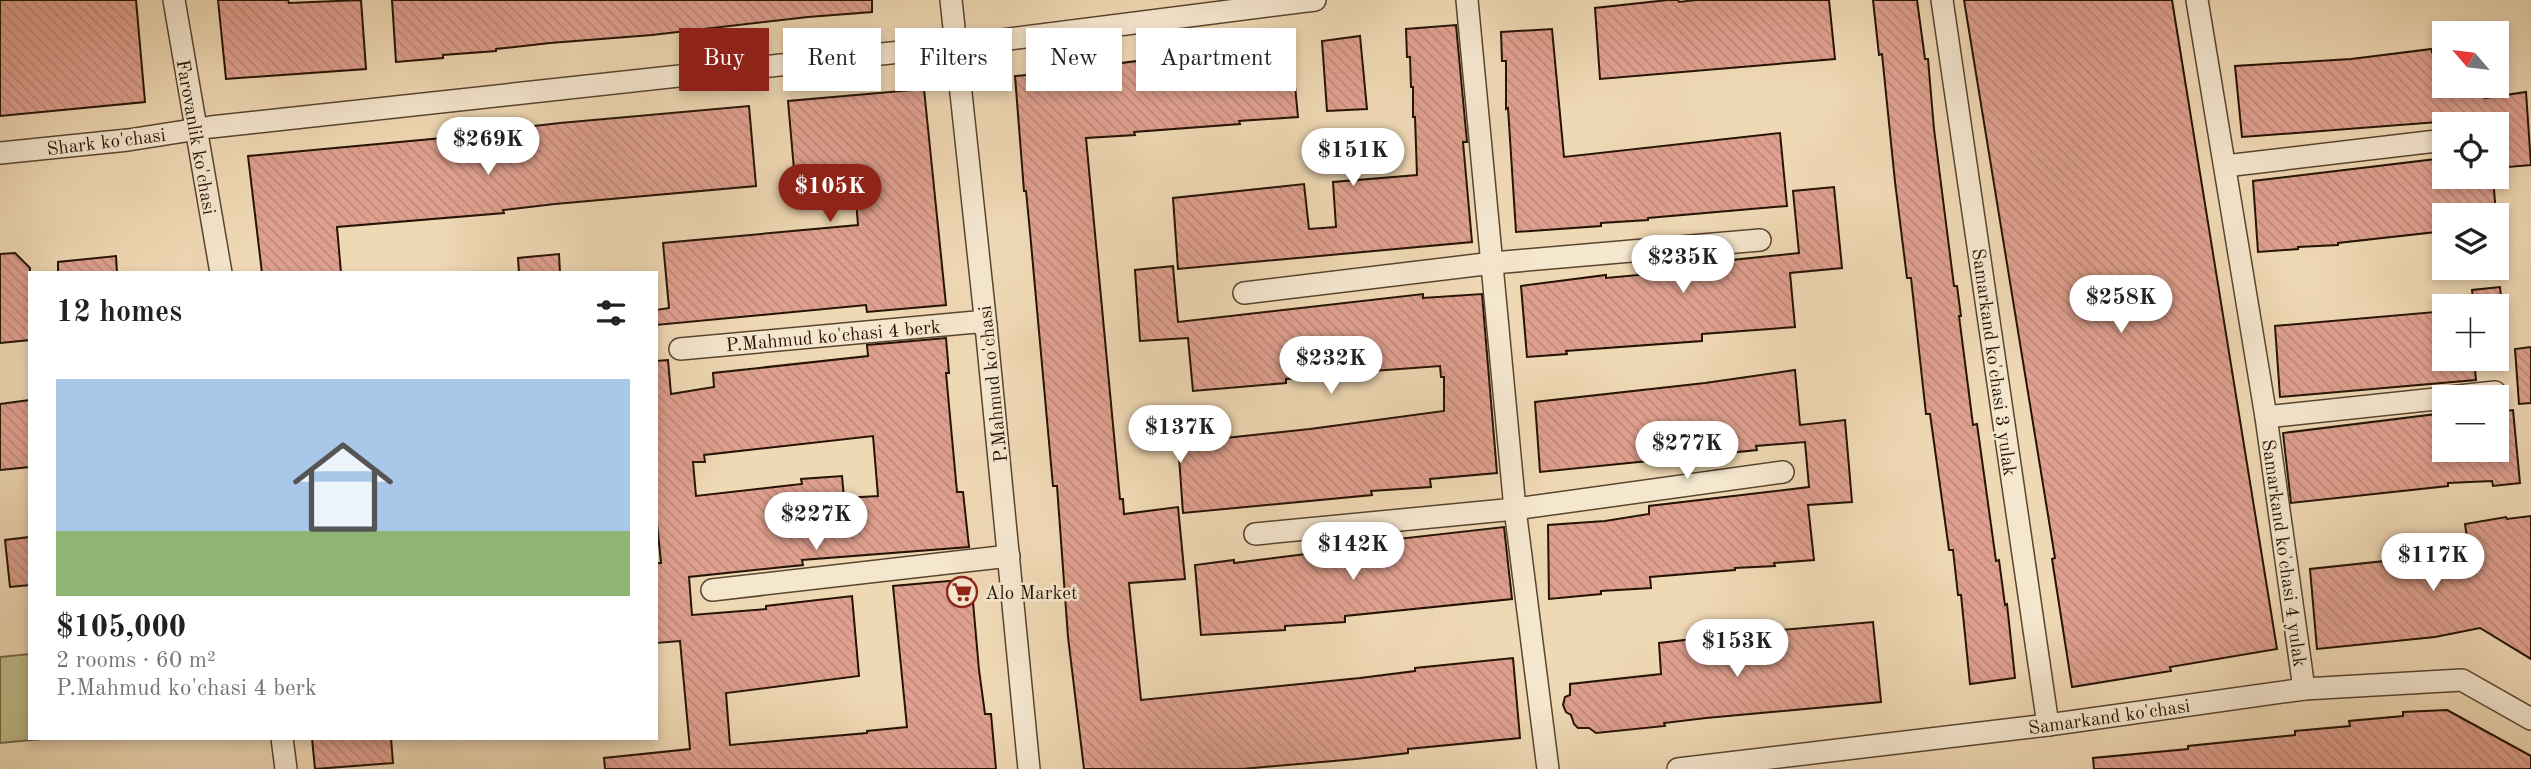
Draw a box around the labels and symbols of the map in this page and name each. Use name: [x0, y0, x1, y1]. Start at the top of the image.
north arrow: [2432, 21, 2510, 98]
street label: Farovanlik ko'chasi: [172, 58, 218, 217]
pin: $269K: [439, 118, 537, 177]
street label: Shark ko'chasi: [46, 127, 167, 160]
pin: $151K: [1304, 128, 1402, 188]
pin: $105K: [781, 164, 879, 224]
pin: $235K: [1634, 236, 1732, 295]
street label: Samarkand ko'chasi 3 yulak: [1967, 247, 2018, 478]
pin: $258K: [2072, 276, 2170, 335]
street label: P.Mahmud ko'chasi: [977, 304, 1012, 463]
street label: P.Mahmud ko'chasi 4 berk: [725, 319, 942, 356]
pin: $232K: [1282, 336, 1380, 396]
pin: $137K: [1131, 406, 1229, 465]
pin: $277K: [1638, 421, 1736, 481]
street label: Samarkand ko'chasi 4 yulak: [2257, 438, 2308, 669]
pin: $227K: [767, 492, 865, 552]
pin: $142K: [1304, 522, 1402, 582]
pin: $117K: [2384, 534, 2482, 593]
supermarket icon: Alo Market: [945, 575, 979, 609]
place label: Alo Market: [985, 585, 1078, 604]
pin: $153K: [1688, 620, 1786, 679]
street label: Samarkand ko'chasi: [2027, 698, 2192, 739]

